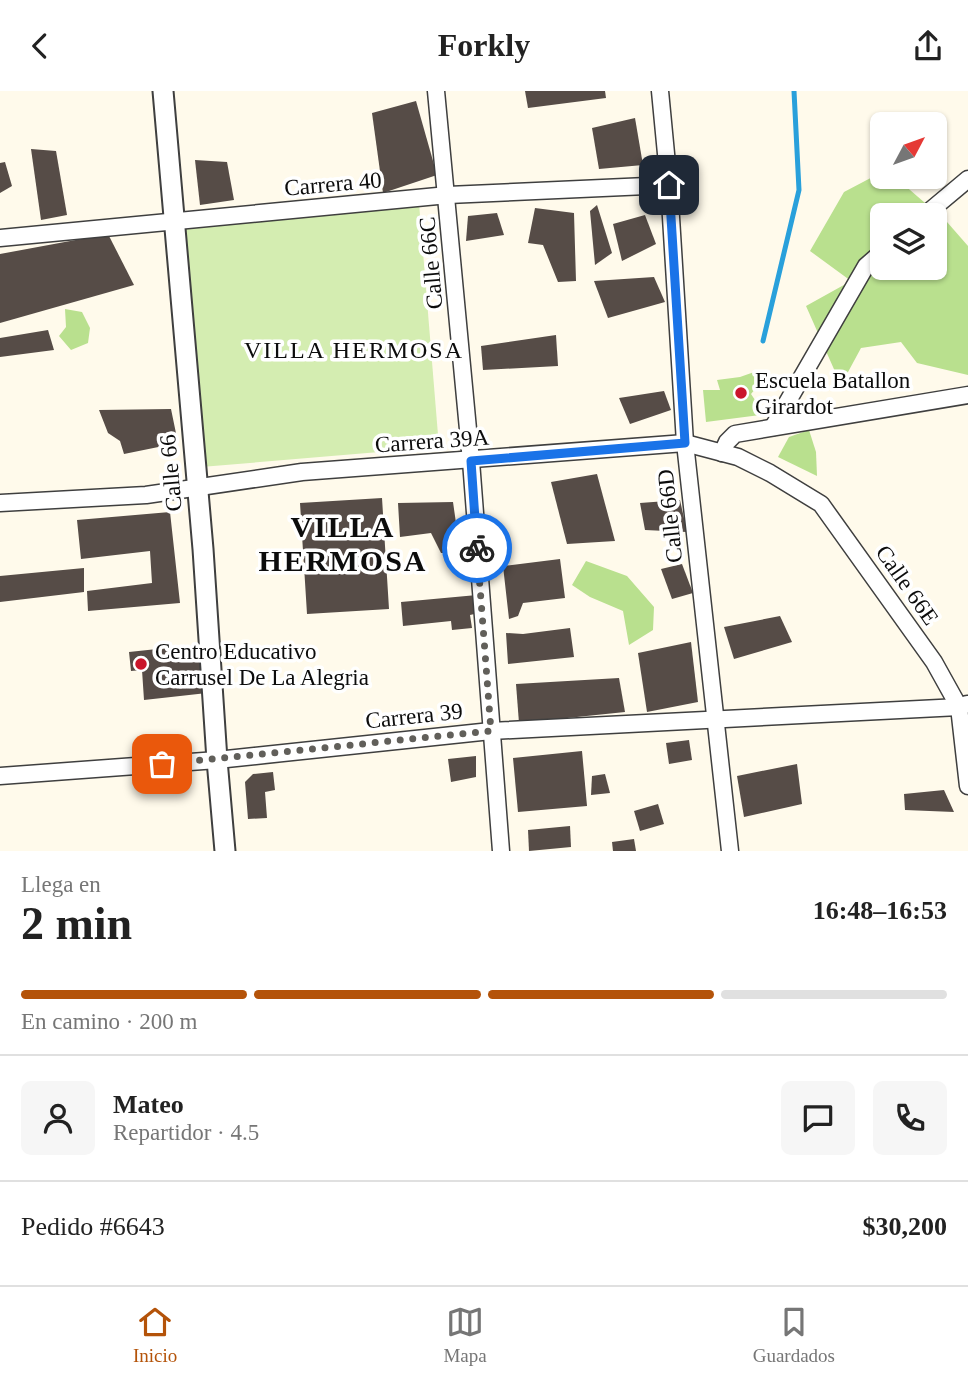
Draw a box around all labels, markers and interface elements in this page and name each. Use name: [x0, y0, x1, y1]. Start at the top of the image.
icon: back: [21, 27, 59, 65]
text: Forkly: [438, 27, 530, 63]
icon: share: [909, 27, 947, 65]
north arrow: [870, 112, 947, 189]
map controls: [870, 112, 947, 280]
pin: [639, 155, 699, 215]
icon: home: [650, 166, 688, 204]
street label: Carrera 40: [283, 167, 383, 201]
button: layers: [870, 203, 947, 280]
street label: Calle 66C: [415, 216, 447, 310]
district label: VILLA HERMOSA: [244, 337, 464, 363]
place label: Escuela Batallon Girardot: [755, 368, 911, 419]
marker: Escuela Batallon Girardot: [733, 385, 749, 401]
street label: Carrera 39A: [374, 425, 490, 457]
street label: Calle 66: [155, 433, 187, 513]
street label: Calle 66D: [653, 468, 687, 564]
district label: VILLA HERMOSA: [258, 510, 428, 577]
courier: [442, 513, 512, 583]
icon: bike: [458, 529, 496, 567]
street label: Calle 66E: [871, 540, 943, 630]
place label: Centro Educativo Carrusel De La Alegria: [155, 639, 369, 690]
marker: Centro Educativo Carrusel De La Alegria: [133, 656, 149, 672]
street label: Carrera 39: [364, 698, 464, 734]
pin: [132, 734, 192, 794]
icon: bag: [143, 745, 181, 783]
text: Llega en: [21, 872, 101, 897]
text: 16:48–16:53: [813, 896, 947, 925]
text: 2 min: [21, 898, 132, 949]
text: En camino · 200 m: [21, 1009, 197, 1034]
button: person: [21, 1081, 95, 1155]
button: chat: [781, 1081, 855, 1155]
button: phone: [873, 1081, 947, 1155]
text: Mateo: [113, 1090, 184, 1119]
text: Repartidor · 4.5: [113, 1120, 259, 1145]
text: Pedido #6643: [21, 1212, 165, 1241]
text: $30,200: [863, 1212, 947, 1241]
tab: Inicio: [133, 1303, 177, 1367]
tab: Mapa: [443, 1303, 487, 1367]
tab: Guardados: [753, 1303, 835, 1367]

